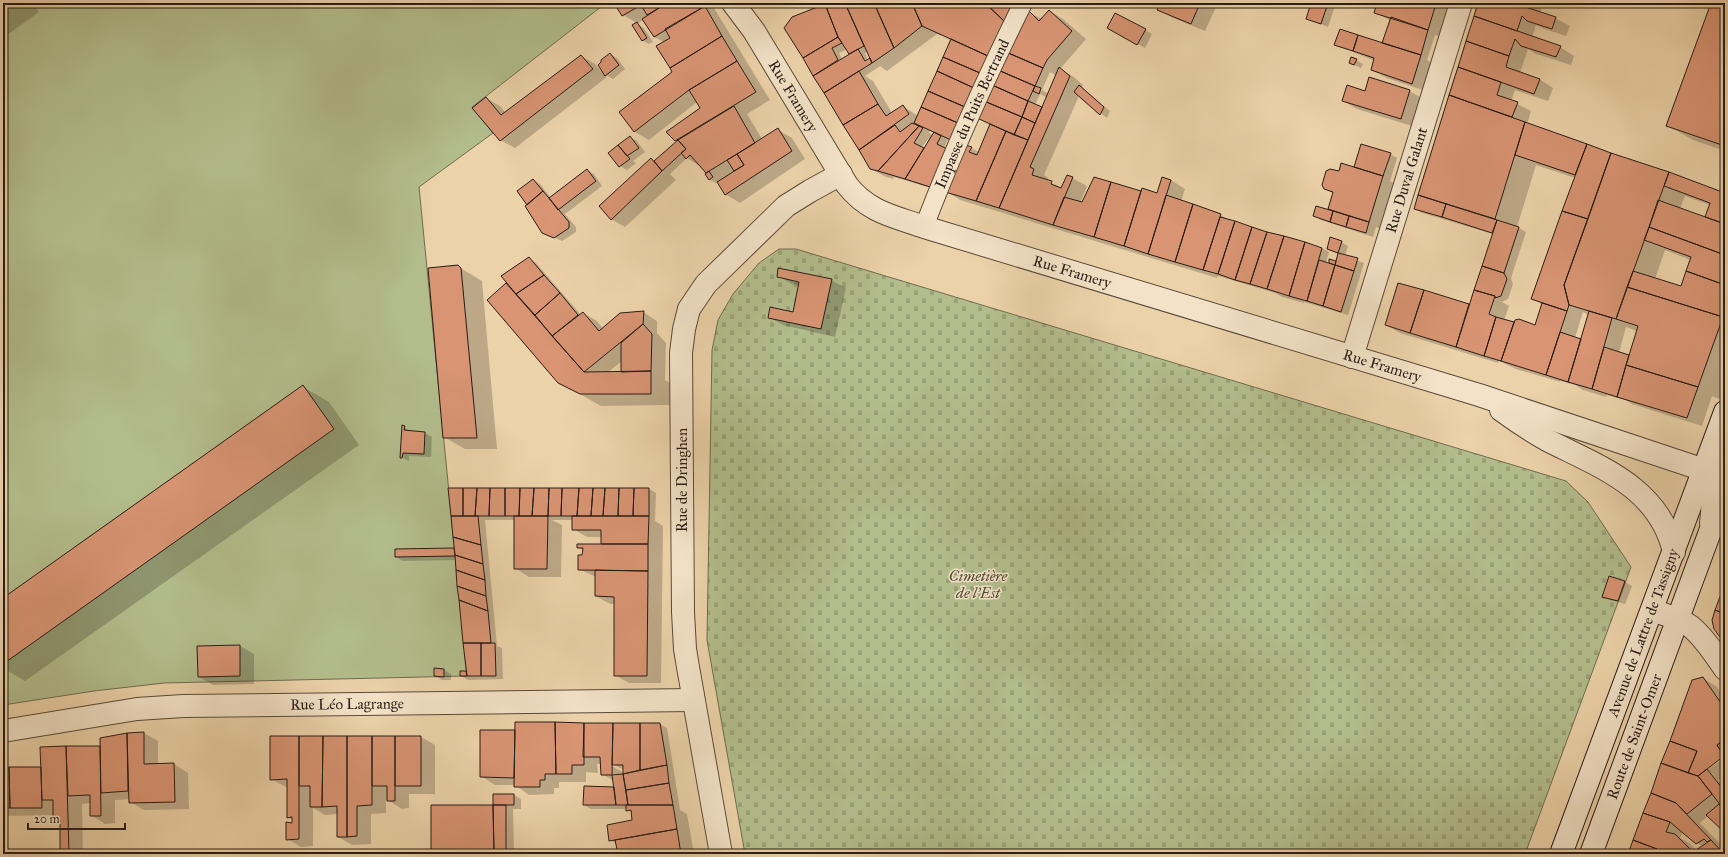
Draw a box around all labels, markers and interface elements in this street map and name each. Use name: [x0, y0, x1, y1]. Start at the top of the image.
street label: Impasse du Puits Bertrand: [931, 36, 1013, 191]
street label: Rue Framery: [765, 57, 822, 136]
street label: Rue Duval Galant: [1382, 125, 1431, 235]
street label: Rue Framery: [1031, 252, 1114, 292]
street label: Rue Framery: [1341, 345, 1424, 386]
street label: Rue de Dringhen: [673, 428, 691, 532]
street label: Avenue de Lattre de Tassigny: [1603, 545, 1683, 720]
park label: Cimetière de l'Est: [949, 567, 1008, 602]
street label: Route de Saint-Omer: [1603, 671, 1666, 802]
street label: Rue Léo Lagrange: [290, 694, 404, 714]
scale bar: [28, 805, 125, 831]
text: 20 m: [34, 812, 60, 826]

